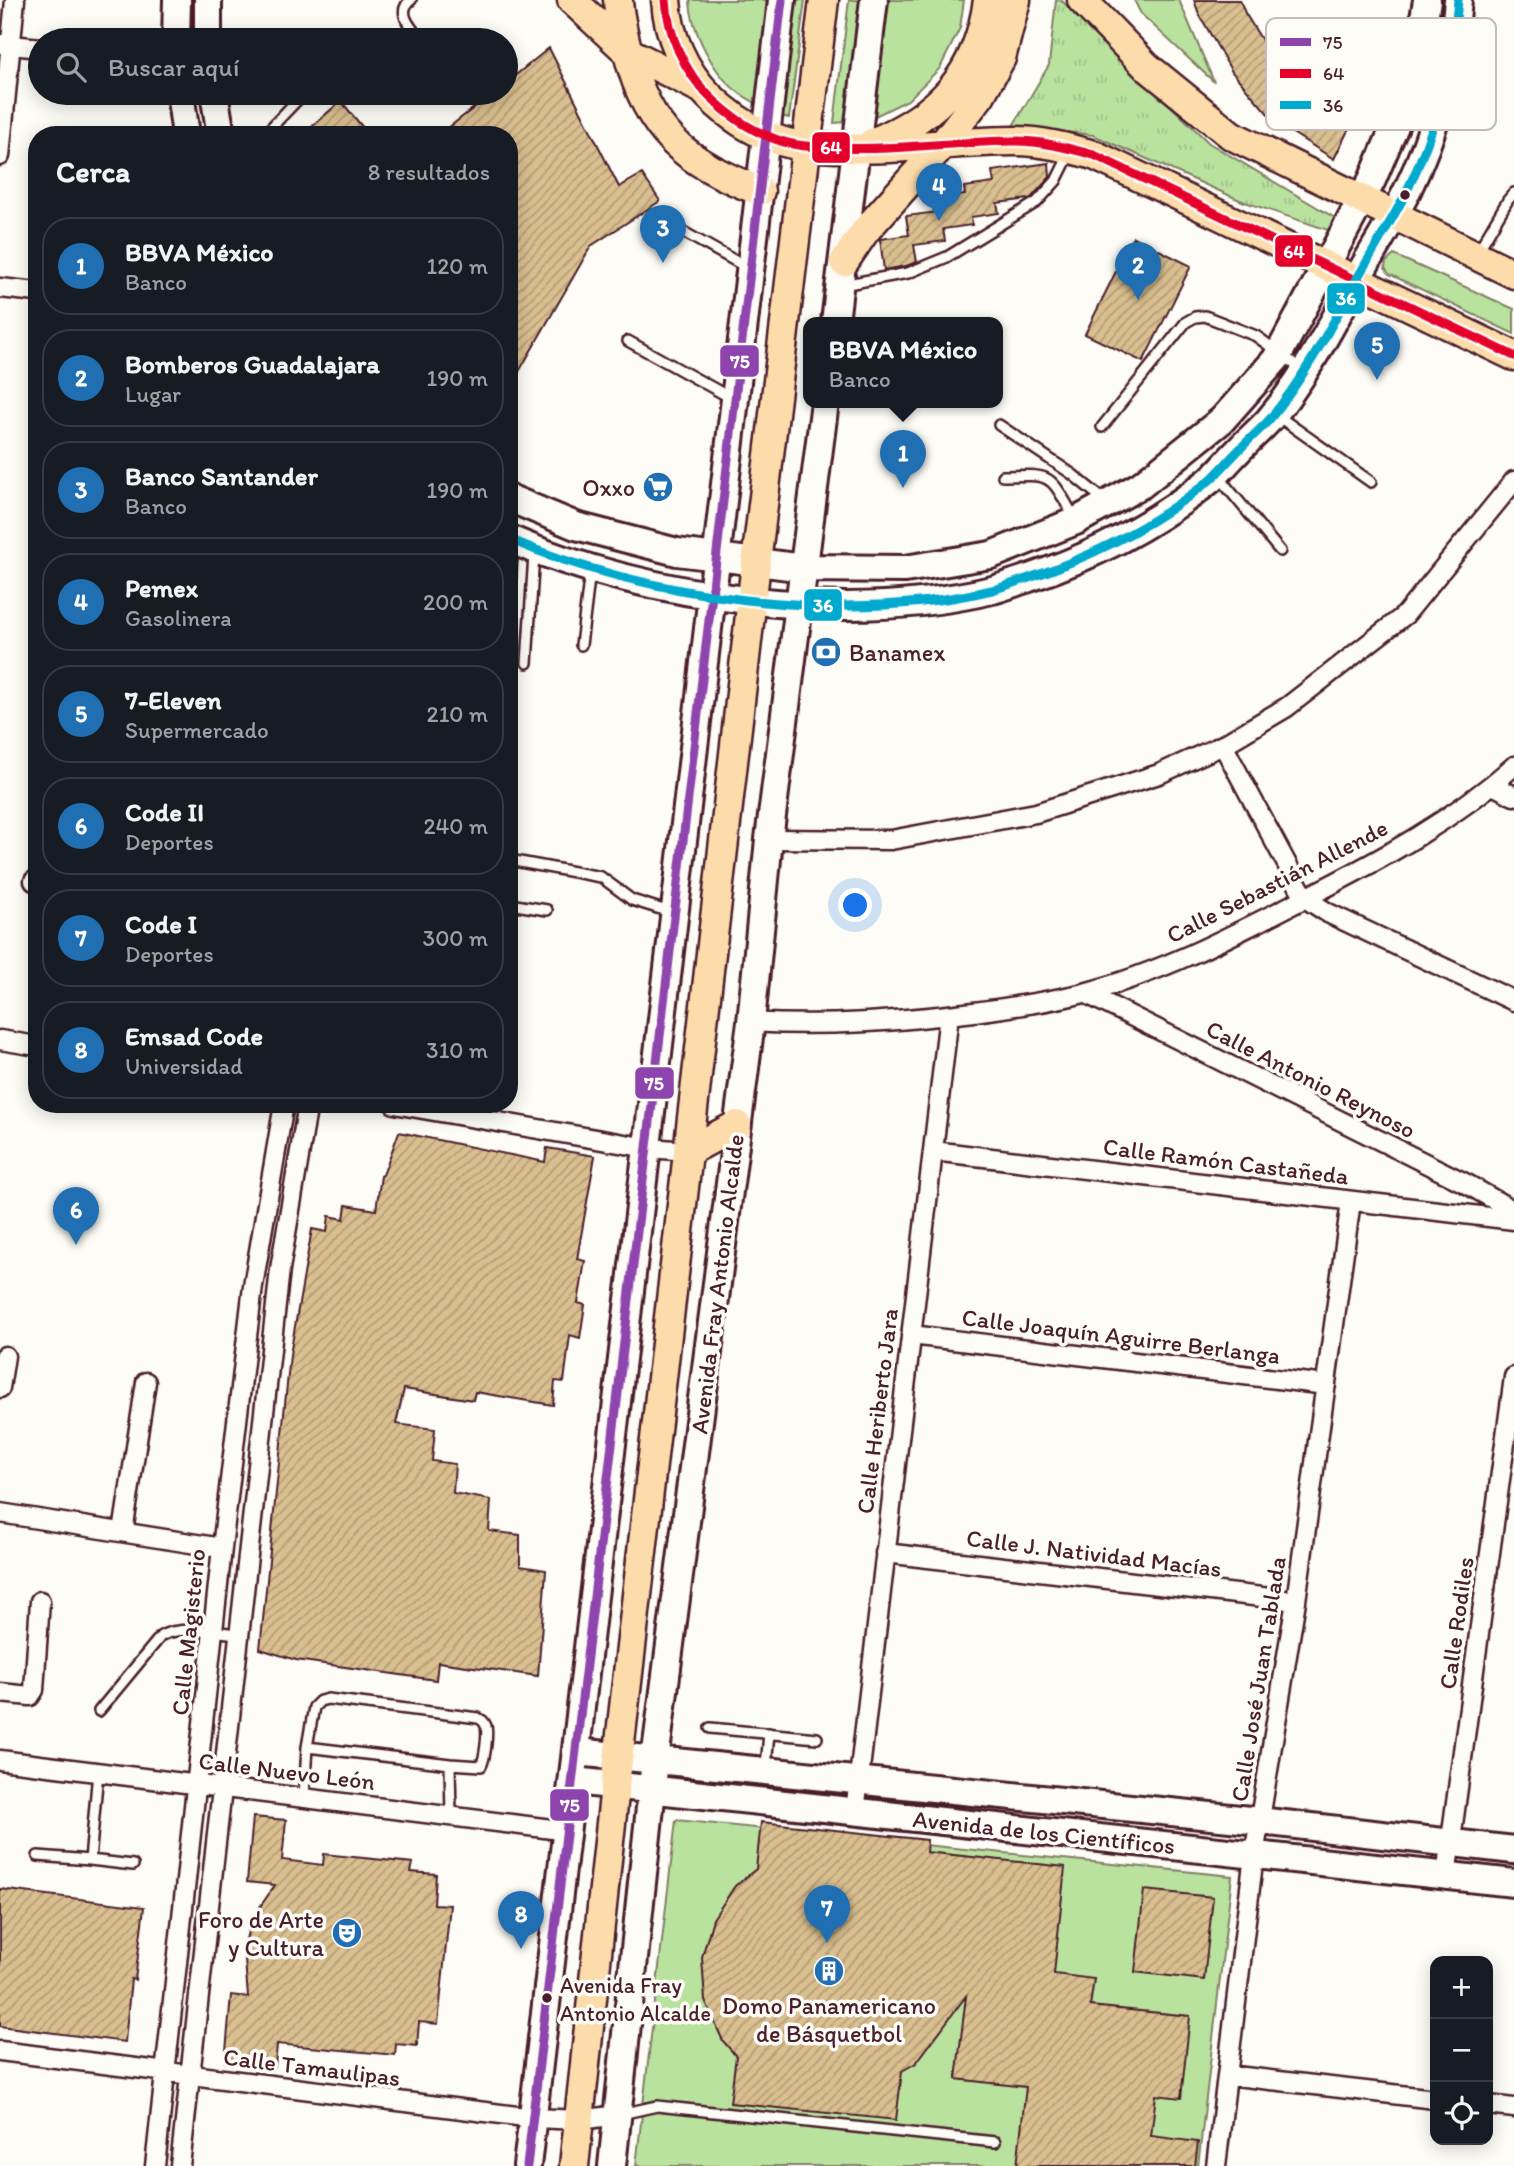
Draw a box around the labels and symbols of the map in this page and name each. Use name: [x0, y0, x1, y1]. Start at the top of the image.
legend: [1266, 18, 1496, 130]
text: 75: [1323, 31, 1342, 54]
text: 64: [1323, 62, 1344, 85]
text: 36: [1323, 94, 1343, 117]
line badge: 64: [811, 131, 851, 164]
text: 64: [820, 136, 842, 159]
pin: 4: [916, 163, 962, 221]
unlabelled marker: [1398, 188, 1412, 202]
pin: 3: [640, 205, 686, 263]
line badge: 64: [1274, 234, 1314, 268]
text: 64: [1283, 240, 1305, 263]
pin: 2: [1115, 242, 1161, 300]
line badge: 36: [1326, 282, 1366, 315]
text: 36: [1336, 287, 1356, 310]
pin: 5: [1354, 322, 1400, 380]
line badge: 75: [719, 344, 760, 378]
text: 75: [729, 350, 750, 373]
pin: 1: [880, 430, 926, 488]
supermarket icon: Oxxo: [641, 470, 675, 504]
place label: Oxxo: [582, 473, 635, 502]
line badge: 36: [803, 588, 843, 622]
text: 36: [813, 594, 833, 617]
bank icon: Banamex: [809, 635, 843, 669]
place label: Banamex: [849, 638, 945, 667]
street label: Calle Sebastián Allende: [1162, 813, 1392, 949]
your location: [838, 888, 872, 922]
street label: Calle Antonio Reynoso: [1201, 1014, 1421, 1144]
line badge: 75: [634, 1066, 675, 1100]
text: 75: [643, 1072, 664, 1095]
street label: Calle Ramón Castañeda: [1101, 1132, 1351, 1191]
street label: Avenida Fray Antonio Alcalde: [684, 1133, 750, 1435]
pin: 6: [53, 1187, 99, 1245]
street label: Calle Joaquín Aguirre Berlanga: [960, 1302, 1282, 1370]
street label: Calle Heriberto Jara: [850, 1306, 904, 1515]
street label: Calle J. Natividad Macías: [965, 1523, 1223, 1583]
street label: Calle Magisterio: [165, 1547, 211, 1717]
street label: Calle José Juan Tablada: [1224, 1554, 1292, 1804]
street label: Calle Rodiles: [1432, 1555, 1480, 1691]
street label: Calle Nuevo León: [197, 1746, 377, 1796]
line badge: 75: [549, 1788, 590, 1822]
text: 75: [559, 1794, 580, 1817]
street label: Avenida de los Científicos: [911, 1804, 1177, 1860]
pin: 7: [804, 1885, 850, 1943]
pin: 8: [498, 1891, 544, 1949]
place label: Foro de Arte y Cultura: [198, 1905, 325, 1962]
theatre icon: Foro de Arte y Cultura: [330, 1916, 364, 1950]
building icon: Domo Panamericano de Básquetbol: [812, 1954, 846, 1988]
place label: Avenida Fray Antonio Alcalde: [560, 1972, 711, 2027]
marker: Avenida Fray Antonio Alcalde: [540, 1991, 554, 2005]
place label: Domo Panamericano de Básquetbol: [722, 1991, 936, 2048]
street label: Calle Tamaulipas: [222, 2042, 402, 2092]

